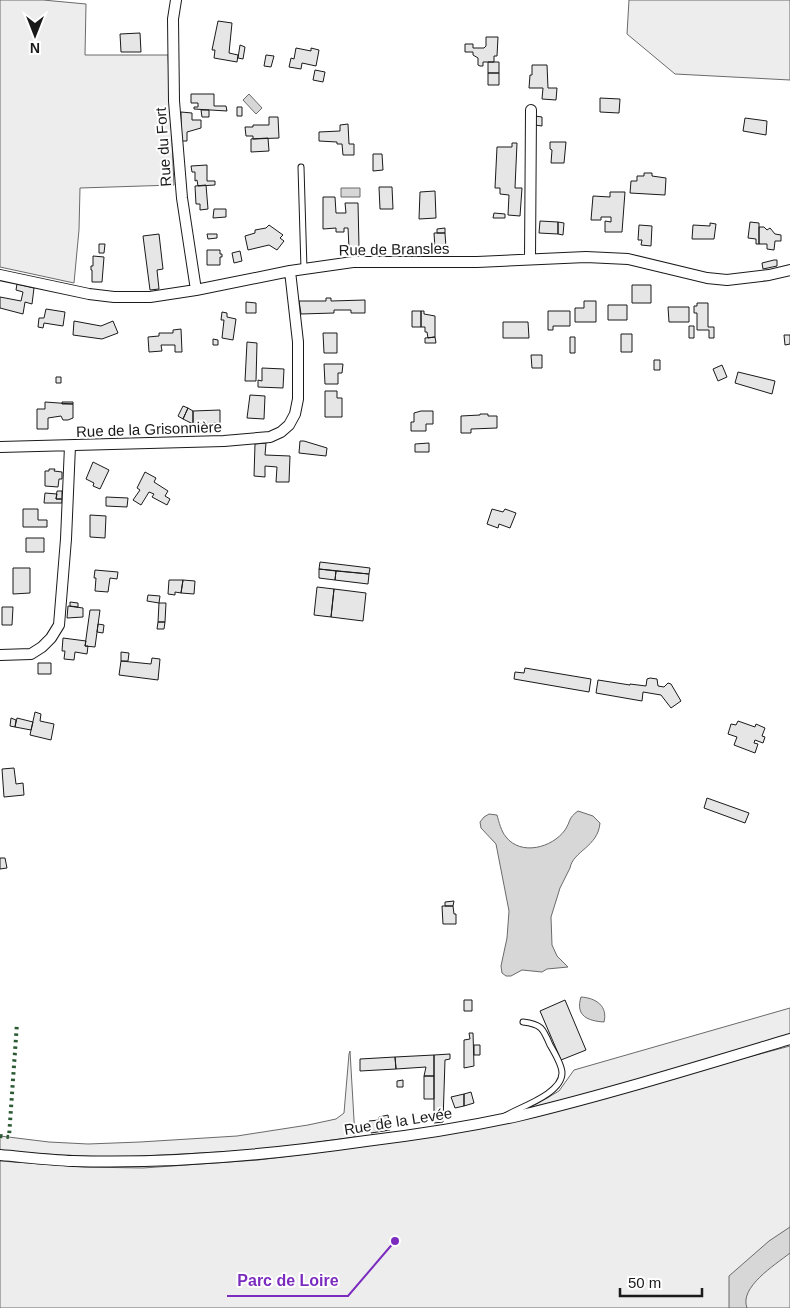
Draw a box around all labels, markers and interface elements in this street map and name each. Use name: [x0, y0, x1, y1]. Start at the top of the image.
north arrow: [10, 10, 60, 60]
text: N: [30, 40, 40, 56]
street label: Rue du Fort: [152, 106, 174, 187]
street label: Rue de Bransles: [338, 240, 450, 258]
street label: Rue de la Grisonnière: [76, 418, 222, 440]
street label: Rue de la Levée: [343, 1104, 453, 1138]
callout: Parc de Loire: [227, 1265, 348, 1296]
scale bar: [620, 1266, 702, 1298]
text: Parc de Loire: [237, 1272, 339, 1289]
text: 50 m: [628, 1274, 661, 1291]

